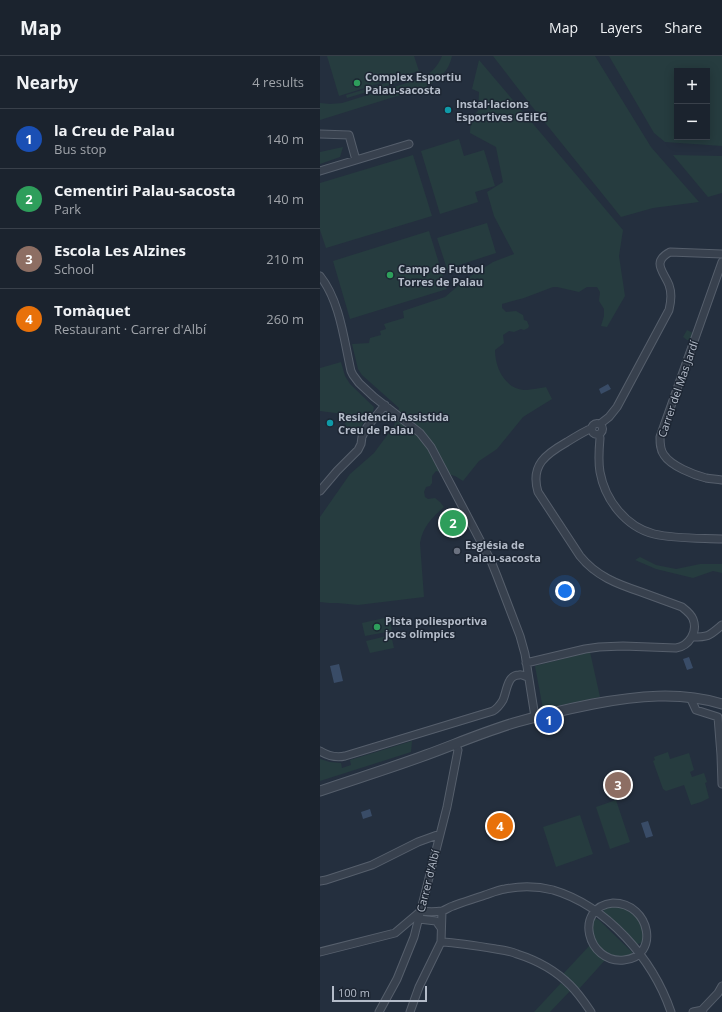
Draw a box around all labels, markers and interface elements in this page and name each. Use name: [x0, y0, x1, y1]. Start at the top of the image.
text: Map: [20, 15, 61, 41]
text: Map: [549, 18, 578, 37]
text: Layers: [600, 18, 642, 37]
text: Share: [664, 18, 702, 37]
map controls: [674, 68, 710, 140]
button: +: [674, 68, 710, 104]
place label: Complex Esportiu Palau-sacosta: [365, 69, 461, 97]
text: Nearby: [16, 71, 78, 94]
text: 4 results: [252, 73, 304, 91]
marker: Complex Esportiu Palau-sacosta: [352, 78, 362, 88]
place label: Instal·lacions Esportives GEiEG: [456, 96, 547, 124]
button: −: [674, 104, 710, 140]
marker: Instal·lacions Esportives GEiEG: [443, 105, 453, 115]
text: la Creu de Palau: [54, 120, 175, 140]
text: 1: [25, 130, 33, 148]
text: 140 m: [266, 130, 304, 148]
text: Bus stop: [54, 140, 107, 158]
text: Cementiri Palau-sacosta: [54, 180, 236, 200]
text: 2: [25, 190, 33, 208]
text: 140 m: [266, 190, 304, 208]
text: Park: [54, 200, 81, 218]
text: Escola Les Alzines: [54, 240, 186, 260]
text: 3: [25, 250, 33, 268]
text: 210 m: [266, 250, 304, 268]
text: School: [54, 260, 94, 278]
place label: Camp de Futbol Torres de Palau: [398, 261, 484, 289]
marker: Camp de Futbol Torres de Palau: [385, 270, 395, 280]
text: Tomàquet: [54, 300, 131, 320]
text: 4: [25, 310, 33, 328]
text: 260 m: [266, 310, 304, 328]
text: Restaurant · Carrer d'Albí: [54, 320, 206, 338]
street label: Carrer del Mas Jardí: [654, 338, 701, 439]
place label: Residència Assistida Creu de Palau: [338, 409, 449, 437]
marker: Residència Assistida Creu de Palau: [325, 418, 335, 428]
pin: 2: [440, 508, 466, 538]
place label: Església de Palau-sacosta: [465, 537, 541, 565]
marker: Església de Palau-sacosta: [452, 546, 462, 556]
your location: [555, 581, 575, 601]
place label: Pista poliesportiva jocs olímpics: [384, 613, 487, 641]
marker: Pista poliesportiva jocs olímpics: [372, 622, 382, 632]
pin: 1: [536, 705, 562, 735]
pin: 3: [605, 770, 631, 800]
pin: 4: [487, 811, 513, 841]
street label: Carrer d'Albí: [413, 848, 443, 914]
scale bar: [332, 984, 427, 1003]
text: 100 m: [338, 985, 370, 1000]

